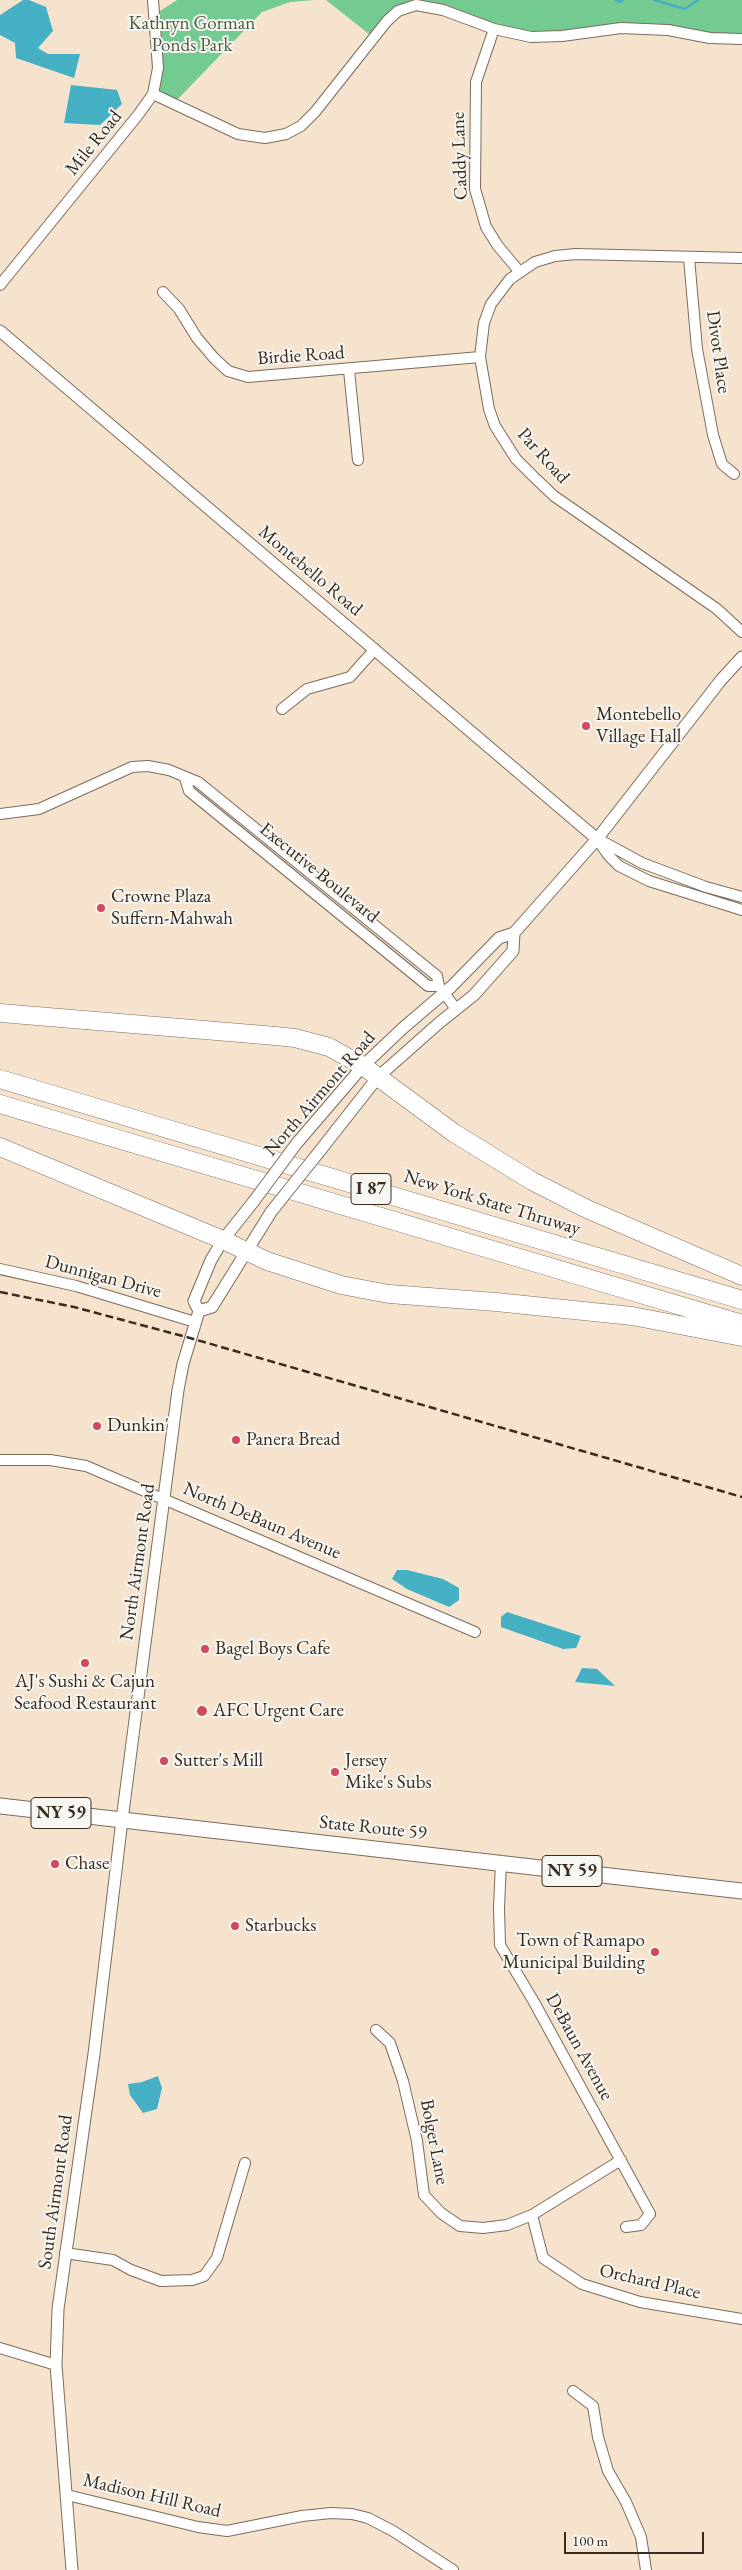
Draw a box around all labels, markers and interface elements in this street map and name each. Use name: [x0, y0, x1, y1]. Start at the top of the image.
park label: Kathryn Gorman Ponds Park: [129, 13, 255, 57]
street label: Mile Road: [61, 106, 127, 180]
street label: Caddy Lane: [447, 111, 473, 201]
street label: Divot Place: [701, 309, 735, 395]
street label: Birdie Road: [257, 342, 345, 370]
street label: Par Road: [512, 423, 574, 489]
street label: Montebello Road: [253, 521, 367, 621]
place label: Montebello Village Hall: [596, 704, 681, 748]
marker: Montebello Village Hall: [580, 720, 592, 732]
street label: Executive Boulevard: [255, 818, 383, 928]
place label: Crowne Plaza Suffern-Mahwah: [111, 886, 233, 930]
marker: Crowne Plaza Suffern-Mahwah: [95, 902, 107, 914]
street label: North Airmont Road: [259, 1027, 381, 1161]
street label: New York State Thruway: [401, 1165, 583, 1241]
road number: I 87: [351, 1174, 391, 1204]
street label: Dunnigan Drive: [42, 1251, 164, 1303]
place label: Dunkin': [107, 1415, 169, 1437]
marker: Dunkin': [91, 1420, 103, 1432]
place label: Panera Bread: [246, 1429, 340, 1451]
marker: Panera Bread: [230, 1434, 242, 1446]
street label: North DeBaun Avenue: [180, 1477, 344, 1565]
street label: North Airmont Road: [116, 1482, 160, 1642]
place label: Bagel Boys Cafe: [215, 1638, 330, 1660]
marker: Bagel Boys Cafe: [199, 1643, 211, 1655]
marker: AJ's Sushi & Cajun Seafood Restaurant: [79, 1657, 91, 1669]
place label: AJ's Sushi & Cajun Seafood Restaurant: [14, 1671, 156, 1715]
place label: AFC Urgent Care: [213, 1700, 344, 1722]
marker: AFC Urgent Care: [195, 1704, 209, 1718]
place label: Sutter's Mill: [174, 1750, 263, 1772]
place label: Jersey Mike's Subs: [345, 1750, 432, 1794]
marker: Sutter's Mill: [158, 1755, 170, 1767]
marker: Jersey Mike's Subs: [329, 1766, 341, 1778]
road number: NY 59: [31, 1798, 91, 1829]
street label: State Route 59: [318, 1811, 428, 1845]
place label: Chase: [65, 1853, 109, 1875]
road number: NY 59: [542, 1855, 602, 1886]
marker: Chase: [49, 1858, 61, 1870]
place label: Starbucks: [245, 1915, 316, 1937]
marker: Starbucks: [229, 1920, 241, 1932]
place label: Town of Ramapo Municipal Building: [502, 1930, 645, 1974]
marker: Town of Ramapo Municipal Building: [649, 1946, 661, 1958]
street label: DeBaun Avenue: [540, 1990, 618, 2104]
street label: Bolger Lane: [415, 2097, 453, 2187]
street label: South Airmont Road: [34, 2113, 78, 2271]
street label: Orchard Place: [597, 2259, 703, 2305]
street label: Madison Hill Road: [81, 2469, 223, 2523]
scale bar: [567, 2522, 707, 2554]
text: 100 m: [572, 2531, 608, 2550]

